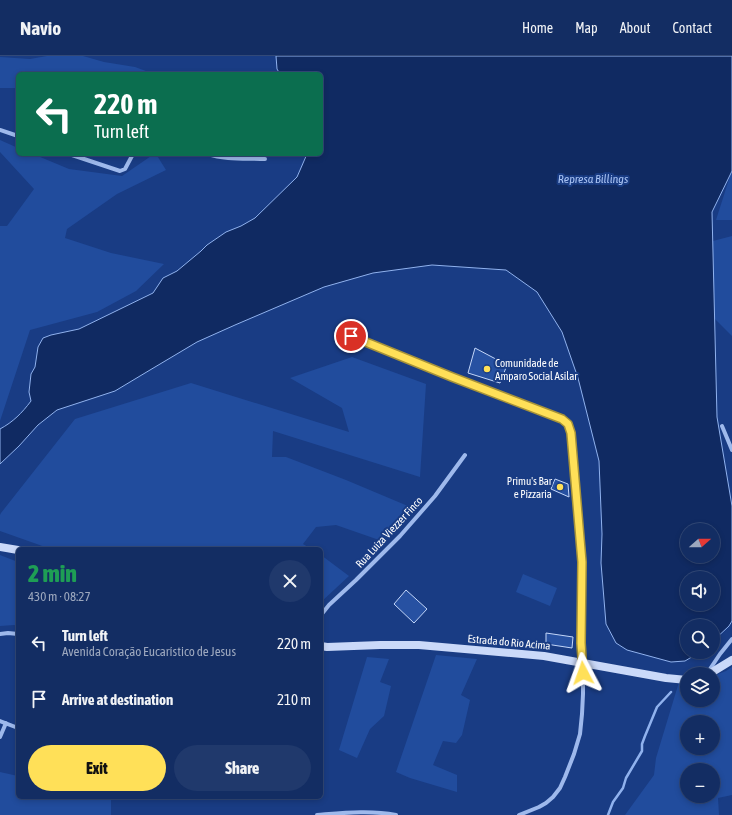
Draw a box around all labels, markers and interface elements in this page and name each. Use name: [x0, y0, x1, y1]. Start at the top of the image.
text: Navio: [20, 17, 61, 39]
text: Home: [522, 20, 553, 36]
text: Map: [575, 20, 598, 36]
text: About: [620, 20, 651, 36]
text: Contact: [673, 20, 712, 36]
icon: left: [28, 88, 80, 140]
text: 220 m: [94, 88, 157, 120]
text: Turn left: [94, 121, 149, 142]
water label: Represa Billings: [558, 172, 628, 186]
pin: [334, 319, 368, 353]
icon: arrive: [340, 325, 362, 347]
place label: Comunidade de Amparo Social Asilar: [495, 357, 578, 382]
marker: Comunidade de Amparo Social Asilar: [482, 364, 492, 374]
place label: Primu's Bar e Pizzaria: [507, 475, 553, 500]
marker: Primu's Bar e Pizzaria: [555, 482, 565, 492]
street label: Rua Luiza Viezzer Finco: [353, 494, 425, 570]
north arrow: [680, 523, 720, 563]
map controls: [680, 523, 720, 803]
text: 2 min: [28, 560, 77, 587]
button: close: [269, 560, 311, 602]
button: sound: [680, 571, 720, 611]
text: 430 m · 08:27: [28, 589, 91, 604]
button: search: [680, 619, 720, 659]
text: Turn left: [62, 627, 108, 644]
icon: left: [28, 632, 50, 654]
street label: Estrada do Rio Acima: [467, 632, 551, 652]
text: 220 m: [277, 635, 311, 652]
text: Avenida Coração Eucarístico de Jesus: [62, 644, 236, 659]
position arrow: [562, 652, 604, 694]
button: layers: [680, 667, 720, 707]
icon: arrive: [28, 688, 50, 710]
text: Arrive at destination: [62, 691, 173, 708]
text: 210 m: [277, 691, 311, 708]
button: +: [680, 715, 720, 755]
button: Exit: [28, 745, 166, 791]
button: Share: [174, 745, 311, 791]
button: −: [680, 763, 720, 803]

